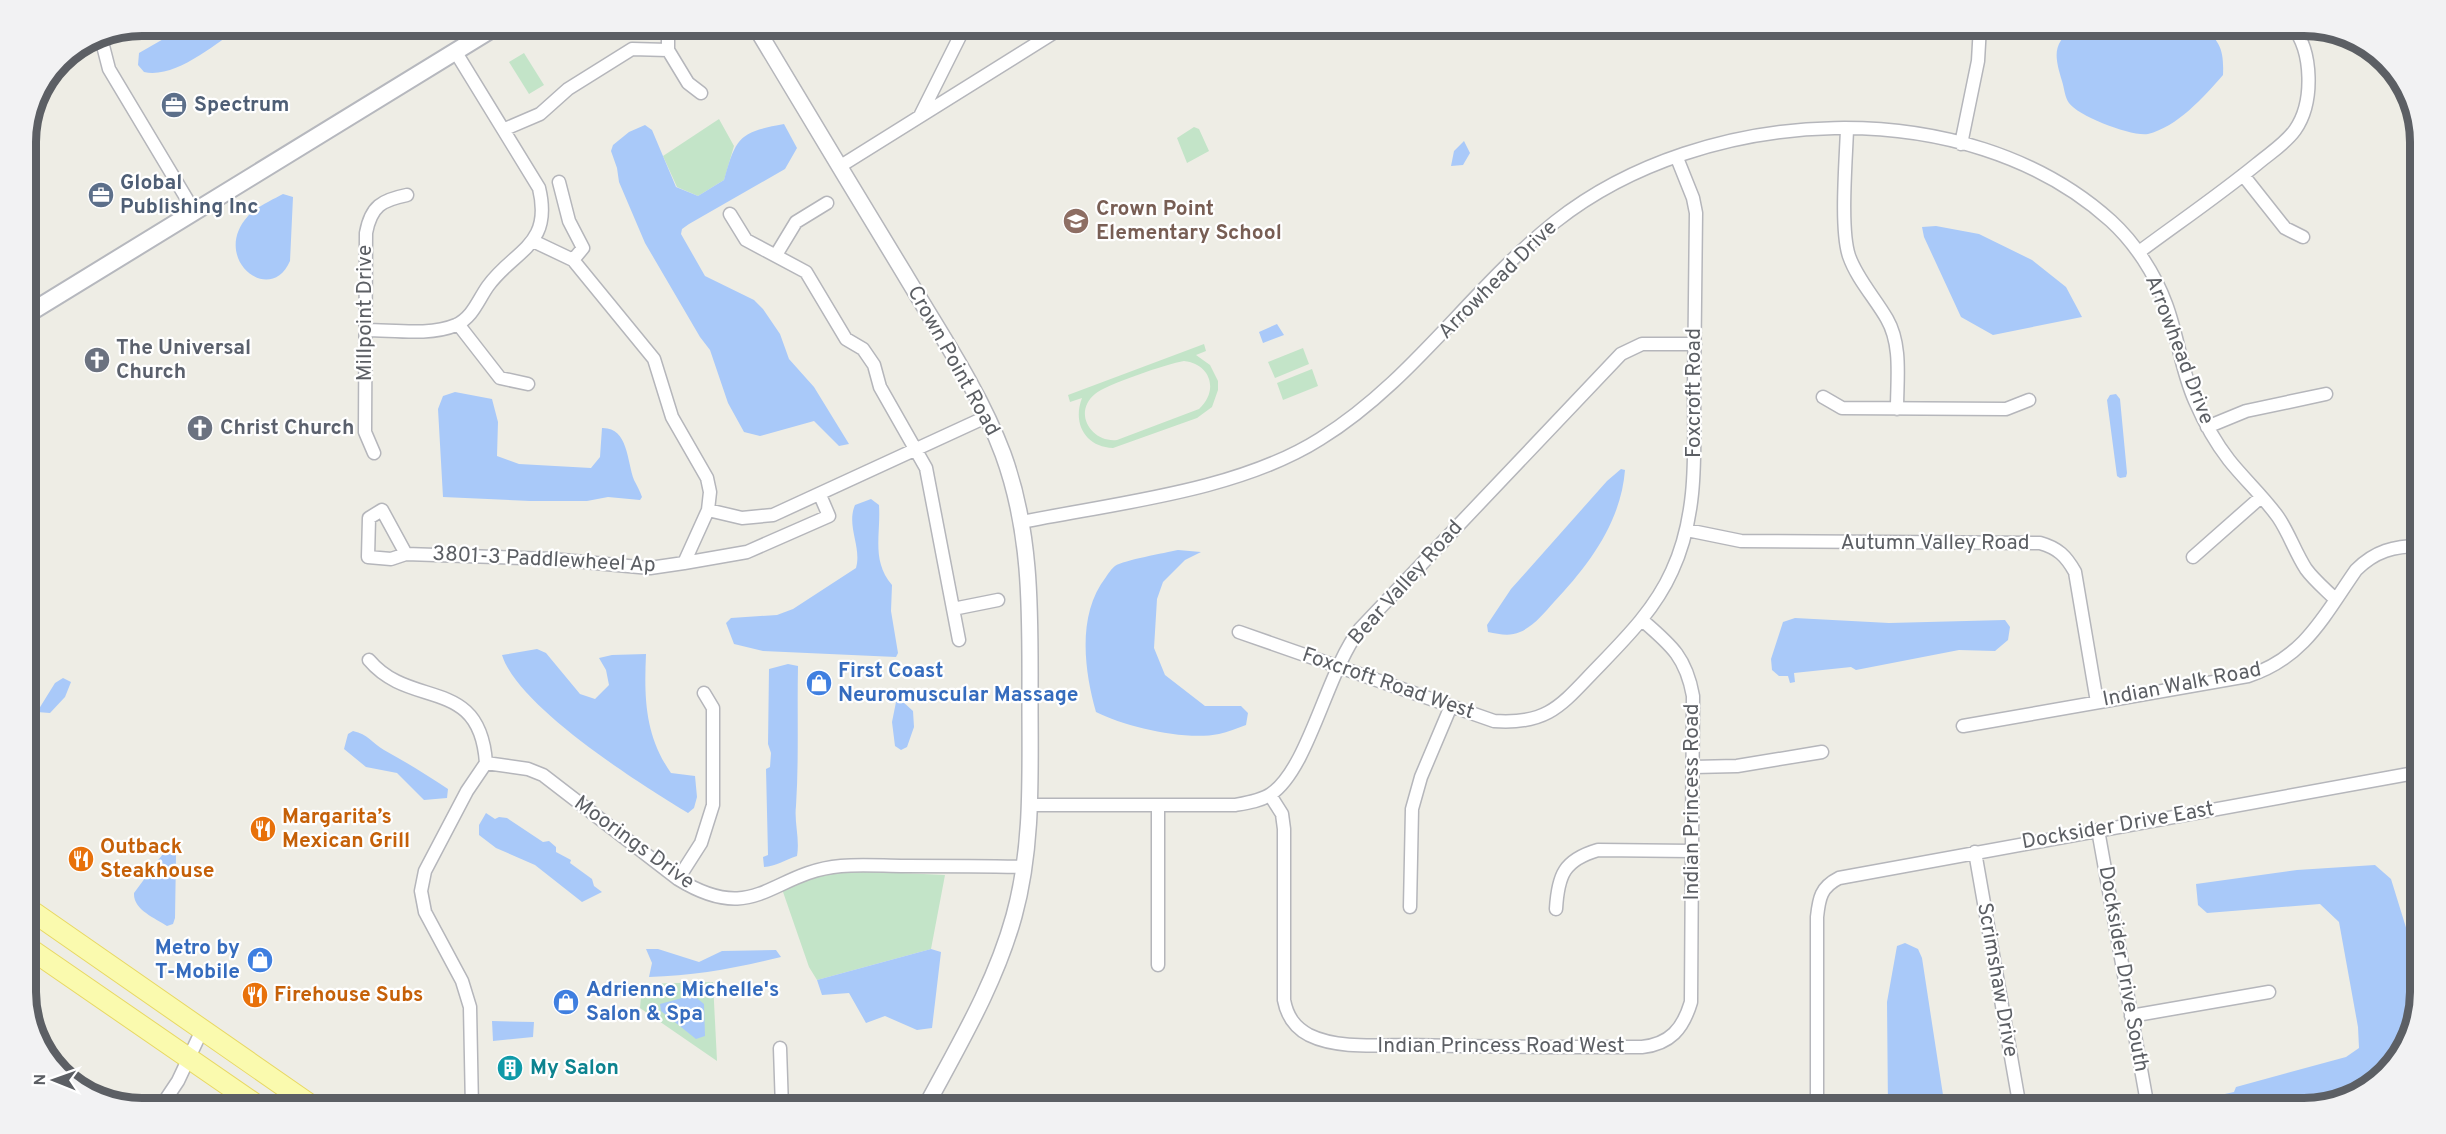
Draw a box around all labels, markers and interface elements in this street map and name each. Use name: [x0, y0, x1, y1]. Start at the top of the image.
office icon: Spectrum: [159, 90, 189, 120]
place label: Spectrum: [194, 92, 290, 119]
place label: Global Publishing Inc: [120, 170, 259, 221]
office icon: Global Publishing Inc: [86, 180, 116, 210]
place label: Crown Point Elementary School: [1096, 196, 1282, 247]
school or university icon: Crown Point Elementary School: [1061, 206, 1091, 236]
street label: Arrowhead Drive: [1433, 215, 1563, 345]
street label: Millpoint Drive: [352, 245, 379, 381]
street label: Arrowhead Drive: [2138, 272, 2220, 428]
street label: Crown Point Road: [901, 281, 1005, 441]
street label: Foxcroft Road: [1681, 328, 1708, 458]
place label: The Universal Church: [116, 335, 251, 386]
church icon: The Universal Church: [82, 345, 112, 375]
church icon: Christ Church: [185, 413, 215, 443]
place label: Christ Church: [220, 415, 354, 442]
street label: Bear Valley Road: [1343, 515, 1469, 651]
street label: Autumn Valley Road: [1840, 530, 2030, 557]
street label: 3801-3 Paddlewheel Ap: [432, 541, 656, 579]
street label: Foxcroft Road West: [1298, 642, 1478, 726]
street label: Indian Walk Road: [2100, 656, 2264, 714]
place label: First Coast Neuromuscular Massage: [838, 658, 1078, 709]
shop icon: First Coast Neuromuscular Massage: [804, 668, 834, 698]
street label: Indian Princess Road: [1679, 703, 1706, 901]
street label: Moorings Drive: [568, 790, 700, 896]
street label: Docksider Drive East: [2020, 796, 2216, 856]
place label: Margarita’s Mexican Grill: [282, 804, 410, 855]
restaurant icon: Margarita’s Mexican Grill: [248, 814, 278, 844]
place label: Outback Steakhouse: [100, 834, 215, 885]
restaurant icon: Outback Steakhouse: [66, 844, 96, 874]
street label: Docksider Drive South: [2092, 864, 2154, 1074]
street label: Scrimshaw Drive: [1970, 901, 2024, 1059]
place label: Metro by T-Mobile: [155, 935, 240, 986]
shop icon: Metro by T-Mobile: [245, 945, 275, 975]
place label: Adrienne Michelle's Salon & Spa: [586, 977, 779, 1028]
restaurant icon: Firehouse Subs: [240, 980, 270, 1010]
place label: Firehouse Subs: [274, 982, 423, 1009]
shop icon: Adrienne Michelle's Salon & Spa: [551, 987, 581, 1017]
street label: Indian Princess Road West: [1377, 1033, 1625, 1060]
north arrow: [24, 1050, 84, 1110]
building icon: My Salon: [495, 1053, 525, 1083]
place label: My Salon: [530, 1055, 619, 1082]
text: N: [31, 1074, 51, 1086]

